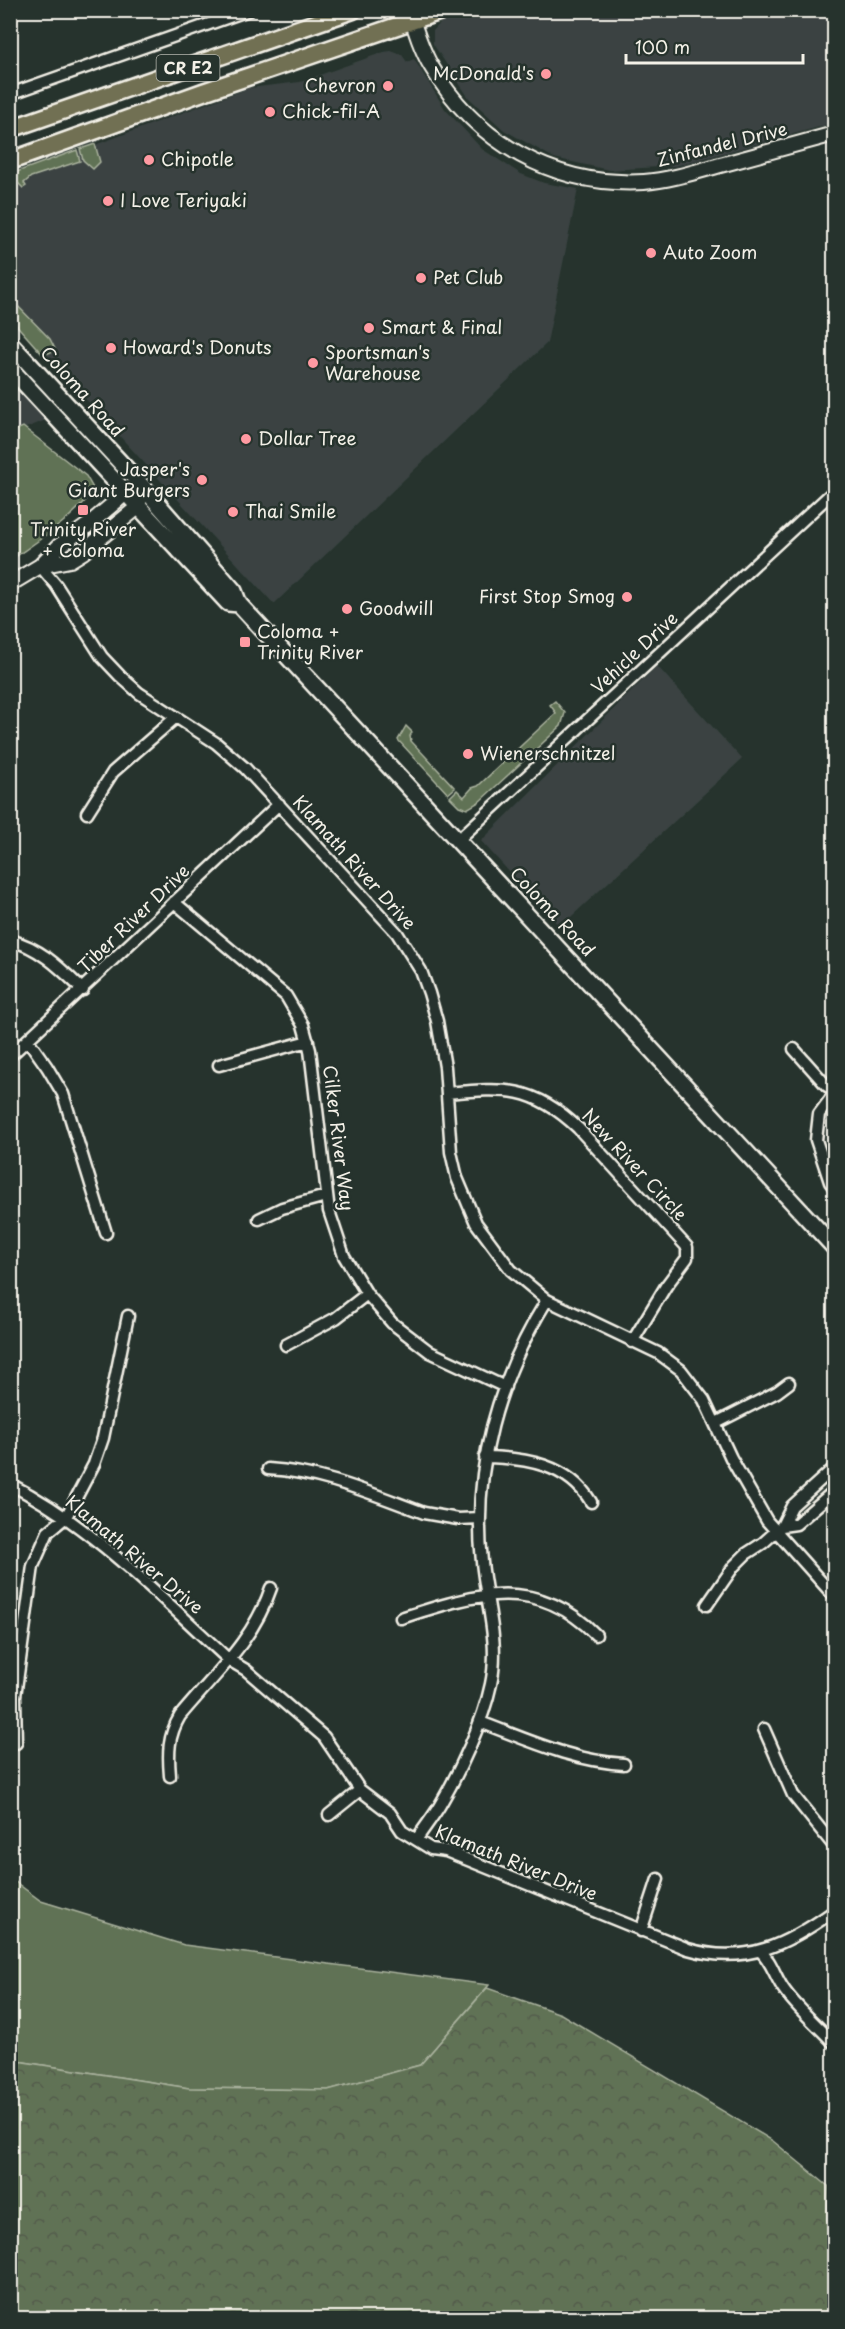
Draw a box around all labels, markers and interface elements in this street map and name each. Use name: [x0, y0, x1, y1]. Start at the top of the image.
scale bar: [626, 27, 803, 65]
text: 100 m: [635, 33, 690, 60]
road number: CR E2: [156, 55, 219, 81]
place label: McDonald's: [433, 59, 534, 86]
marker: McDonald's: [539, 67, 553, 81]
place label: Chevron: [304, 71, 376, 98]
marker: Chevron: [381, 79, 395, 93]
place label: Chick-fil-A: [282, 97, 380, 124]
marker: Chick-fil-A: [263, 105, 277, 119]
street label: Zinfandel Drive: [654, 114, 790, 173]
place label: Chipotle: [161, 145, 234, 172]
marker: Chipotle: [142, 153, 156, 167]
place label: I Love Teriyaki: [120, 186, 247, 213]
marker: I Love Teriyaki: [101, 194, 115, 208]
place label: Auto Zoom: [663, 238, 757, 265]
marker: Auto Zoom: [644, 246, 658, 260]
place label: Pet Club: [433, 263, 503, 290]
marker: Pet Club: [414, 271, 428, 285]
place label: Smart & Final: [381, 313, 502, 340]
marker: Smart & Final: [362, 321, 376, 335]
place label: Howard's Donuts: [123, 333, 272, 360]
place label: Sportsman's Warehouse: [325, 338, 430, 386]
street label: Coloma Road: [35, 339, 131, 443]
marker: Howard's Donuts: [104, 341, 118, 355]
marker: Sportsman's Warehouse: [306, 356, 320, 370]
place label: Dollar Tree: [258, 424, 357, 451]
marker: Dollar Tree: [239, 432, 253, 446]
place label: Jasper's Giant Burgers: [68, 455, 190, 503]
marker: Jasper's Giant Burgers: [195, 473, 209, 487]
place label: Thai Smile: [245, 497, 336, 524]
marker: Trinity River + Coloma: [76, 503, 90, 517]
marker: Thai Smile: [226, 505, 240, 519]
place label: Trinity River + Coloma: [30, 515, 137, 563]
place label: First Stop Smog: [479, 582, 615, 609]
marker: First Stop Smog: [620, 590, 634, 604]
place label: Goodwill: [359, 594, 433, 621]
marker: Goodwill: [340, 602, 354, 616]
street label: Vehicle Drive: [585, 605, 683, 699]
place label: Coloma + Trinity River: [257, 617, 364, 665]
marker: Coloma + Trinity River: [238, 635, 252, 649]
place label: Wienerschnitzel: [480, 739, 615, 766]
marker: Wienerschnitzel: [461, 747, 475, 761]
street label: Klamath River Drive: [287, 789, 423, 935]
street label: Tiber River Drive: [71, 857, 195, 979]
street label: Coloma Road: [504, 860, 602, 962]
street label: Cilker River Way: [317, 1063, 362, 1212]
street label: New River Circle: [576, 1102, 694, 1226]
street label: Klamath River Drive: [60, 1488, 210, 1620]
street label: Klamath River Drive: [431, 1817, 602, 1906]

